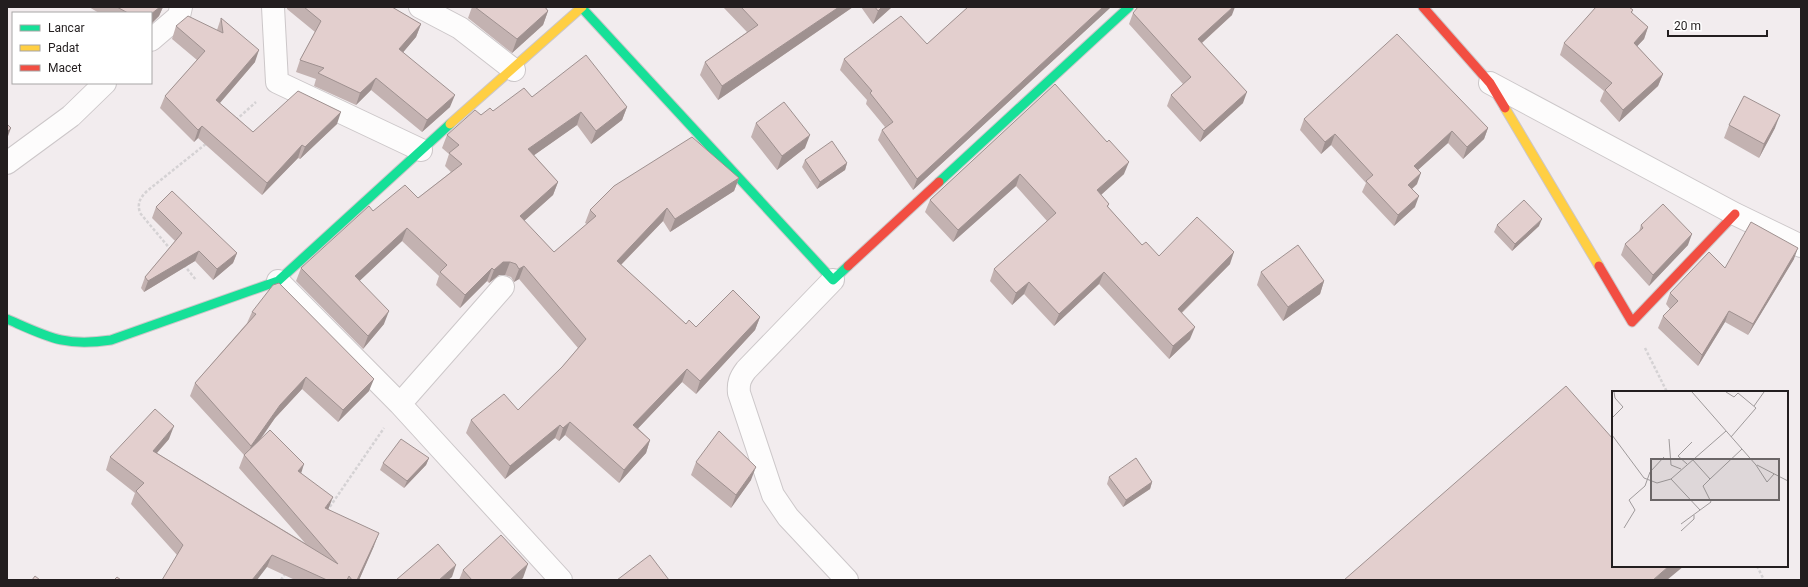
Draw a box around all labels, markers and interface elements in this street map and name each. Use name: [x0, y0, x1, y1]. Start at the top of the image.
legend: [12, 12, 152, 84]
scale bar: [1668, 12, 1767, 38]
text: 20 m: [1674, 19, 1701, 33]
text: Lancar: [48, 21, 85, 35]
text: Padat: [48, 41, 79, 55]
text: Macet: [48, 61, 82, 75]
inset map: [1612, 391, 1788, 567]

